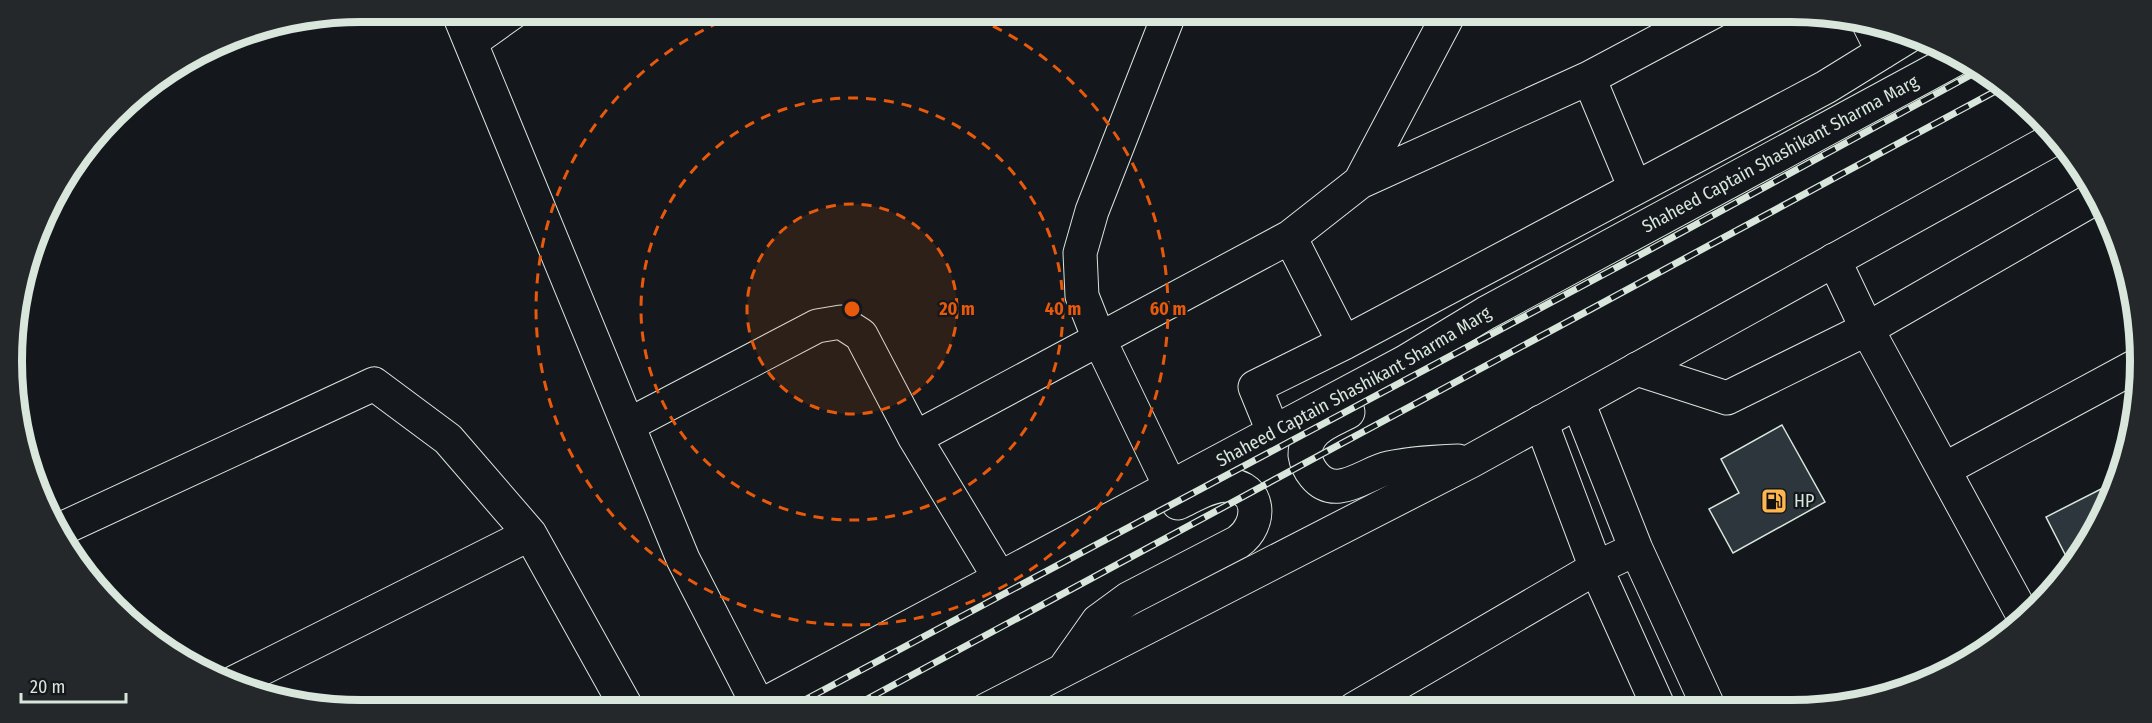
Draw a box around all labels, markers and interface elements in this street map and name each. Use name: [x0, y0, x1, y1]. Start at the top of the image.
street label: Shaheed Captain Shashikant Sharma Marg: [1638, 70, 1922, 238]
text: 20 m: [938, 298, 975, 320]
text: 40 m: [1045, 298, 1081, 320]
text: 60 m: [1150, 298, 1186, 320]
centre of rings: [842, 299, 862, 319]
street label: Shaheed Captain Shashikant Sharma Marg: [1212, 301, 1495, 472]
fuel station icon: HP: [1759, 486, 1789, 516]
place label: HP: [1794, 490, 1814, 512]
scale bar: [21, 666, 126, 704]
text: 20 m: [30, 676, 65, 698]

